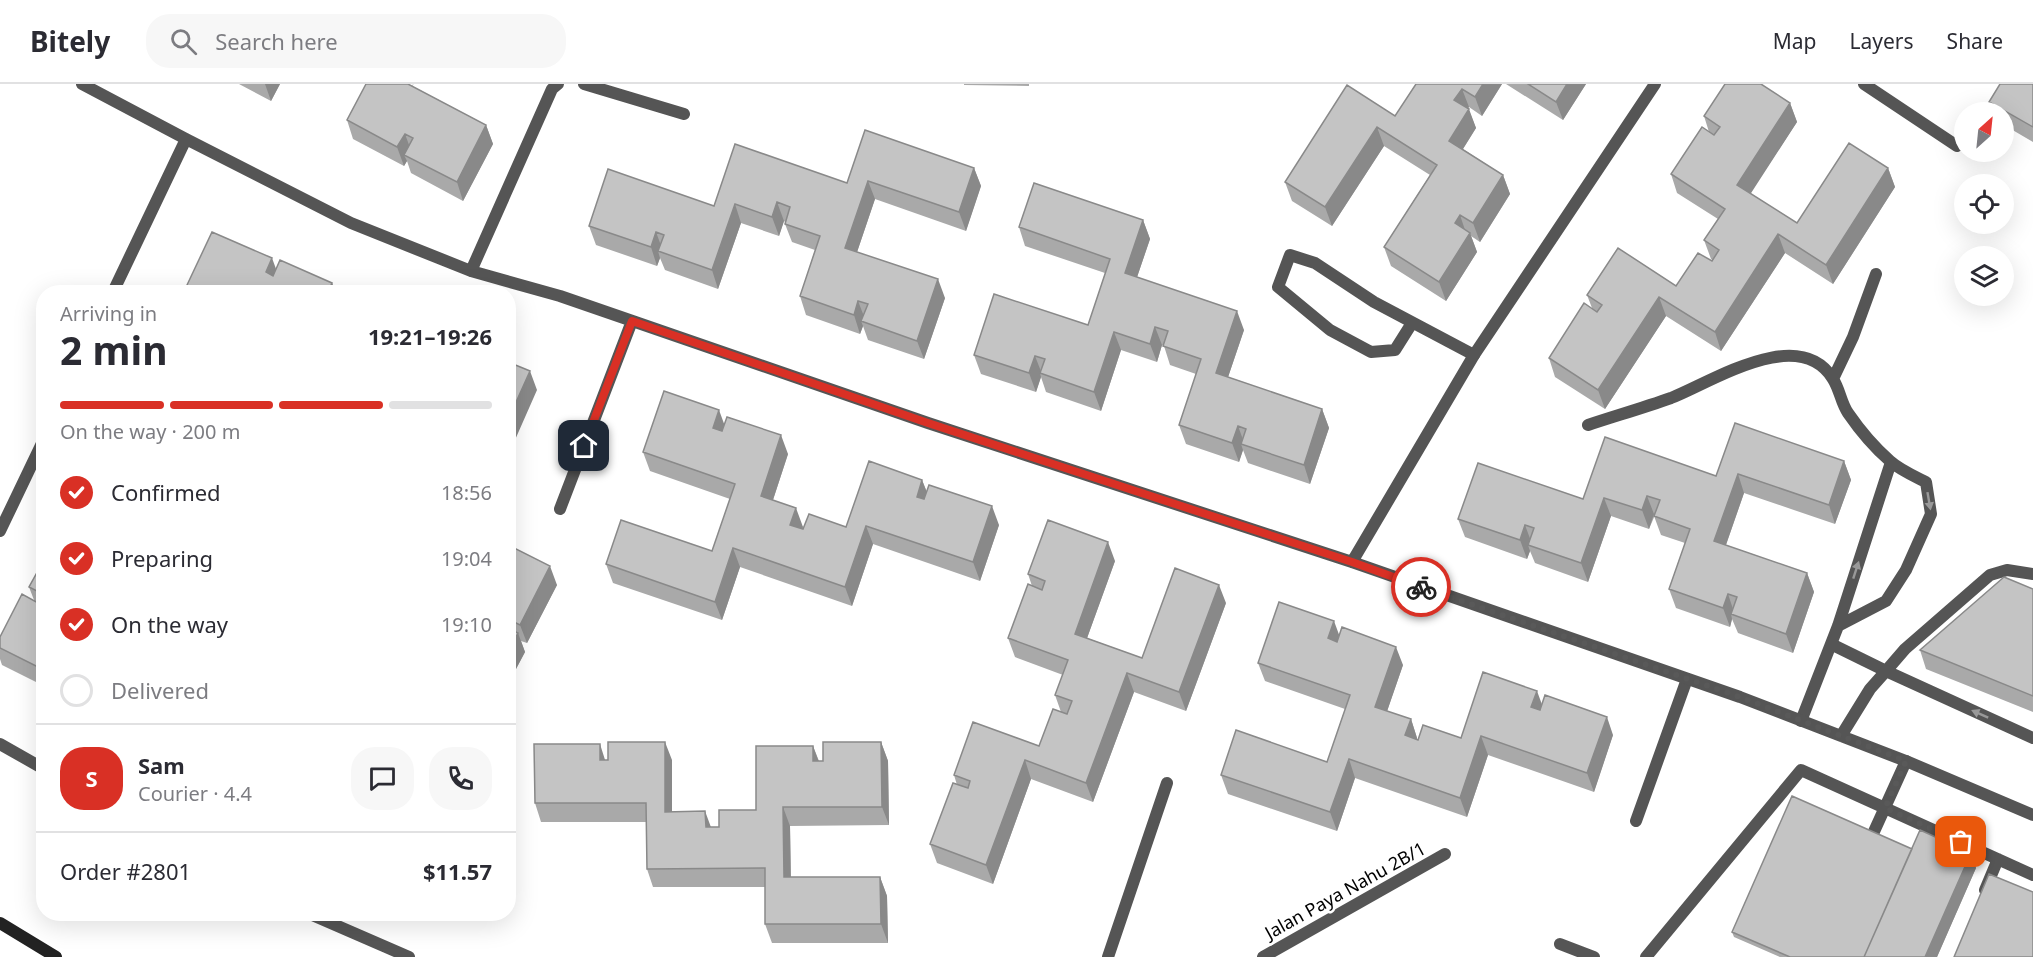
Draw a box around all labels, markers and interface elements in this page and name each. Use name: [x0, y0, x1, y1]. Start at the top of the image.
search box: [146, 14, 566, 68]
text: Bitely: [30, 22, 110, 60]
icon: search: [167, 25, 200, 58]
text: Search here: [215, 26, 338, 56]
text: Map: [1773, 27, 1817, 55]
text: Layers: [1850, 27, 1914, 55]
text: Share: [1947, 27, 2003, 55]
north arrow: [1954, 102, 2014, 162]
map controls: [1954, 102, 2014, 306]
button: locate: [1954, 174, 2014, 234]
button: layers: [1954, 246, 2014, 306]
text: Arriving in: [60, 300, 157, 327]
text: 19:21–19:26: [368, 321, 492, 351]
text: 2 min: [60, 323, 167, 376]
text: On the way · 200 m: [60, 418, 240, 445]
pin: [558, 420, 609, 471]
icon: home: [567, 429, 600, 462]
icon: check: [60, 476, 93, 509]
text: Confirmed: [111, 477, 221, 507]
text: 18:56: [441, 479, 492, 506]
one-way arrow: [1925, 492, 1934, 511]
icon: check: [60, 542, 93, 575]
text: Preparing: [111, 543, 213, 573]
text: 19:04: [441, 545, 492, 572]
courier: [1391, 557, 1451, 617]
one-way arrow: [1852, 561, 1861, 579]
icon: bike: [1405, 571, 1438, 604]
icon: check: [60, 608, 93, 641]
text: On the way: [111, 609, 228, 639]
text: 19:10: [441, 611, 492, 638]
text: Delivered: [111, 675, 209, 705]
one-way arrow: [1971, 710, 1988, 719]
button: chat: [351, 747, 414, 810]
button: phone: [429, 747, 492, 810]
text: Sam: [138, 750, 185, 780]
text: S: [85, 763, 98, 793]
text: Courier · 4.4: [138, 780, 252, 807]
pin: [1935, 816, 1986, 867]
icon: bag: [1944, 825, 1977, 858]
street label: Jalan Paya Nahu 2B/1: [1259, 836, 1430, 945]
text: Order #2801: [60, 856, 191, 886]
text: $11.57: [423, 856, 492, 886]

